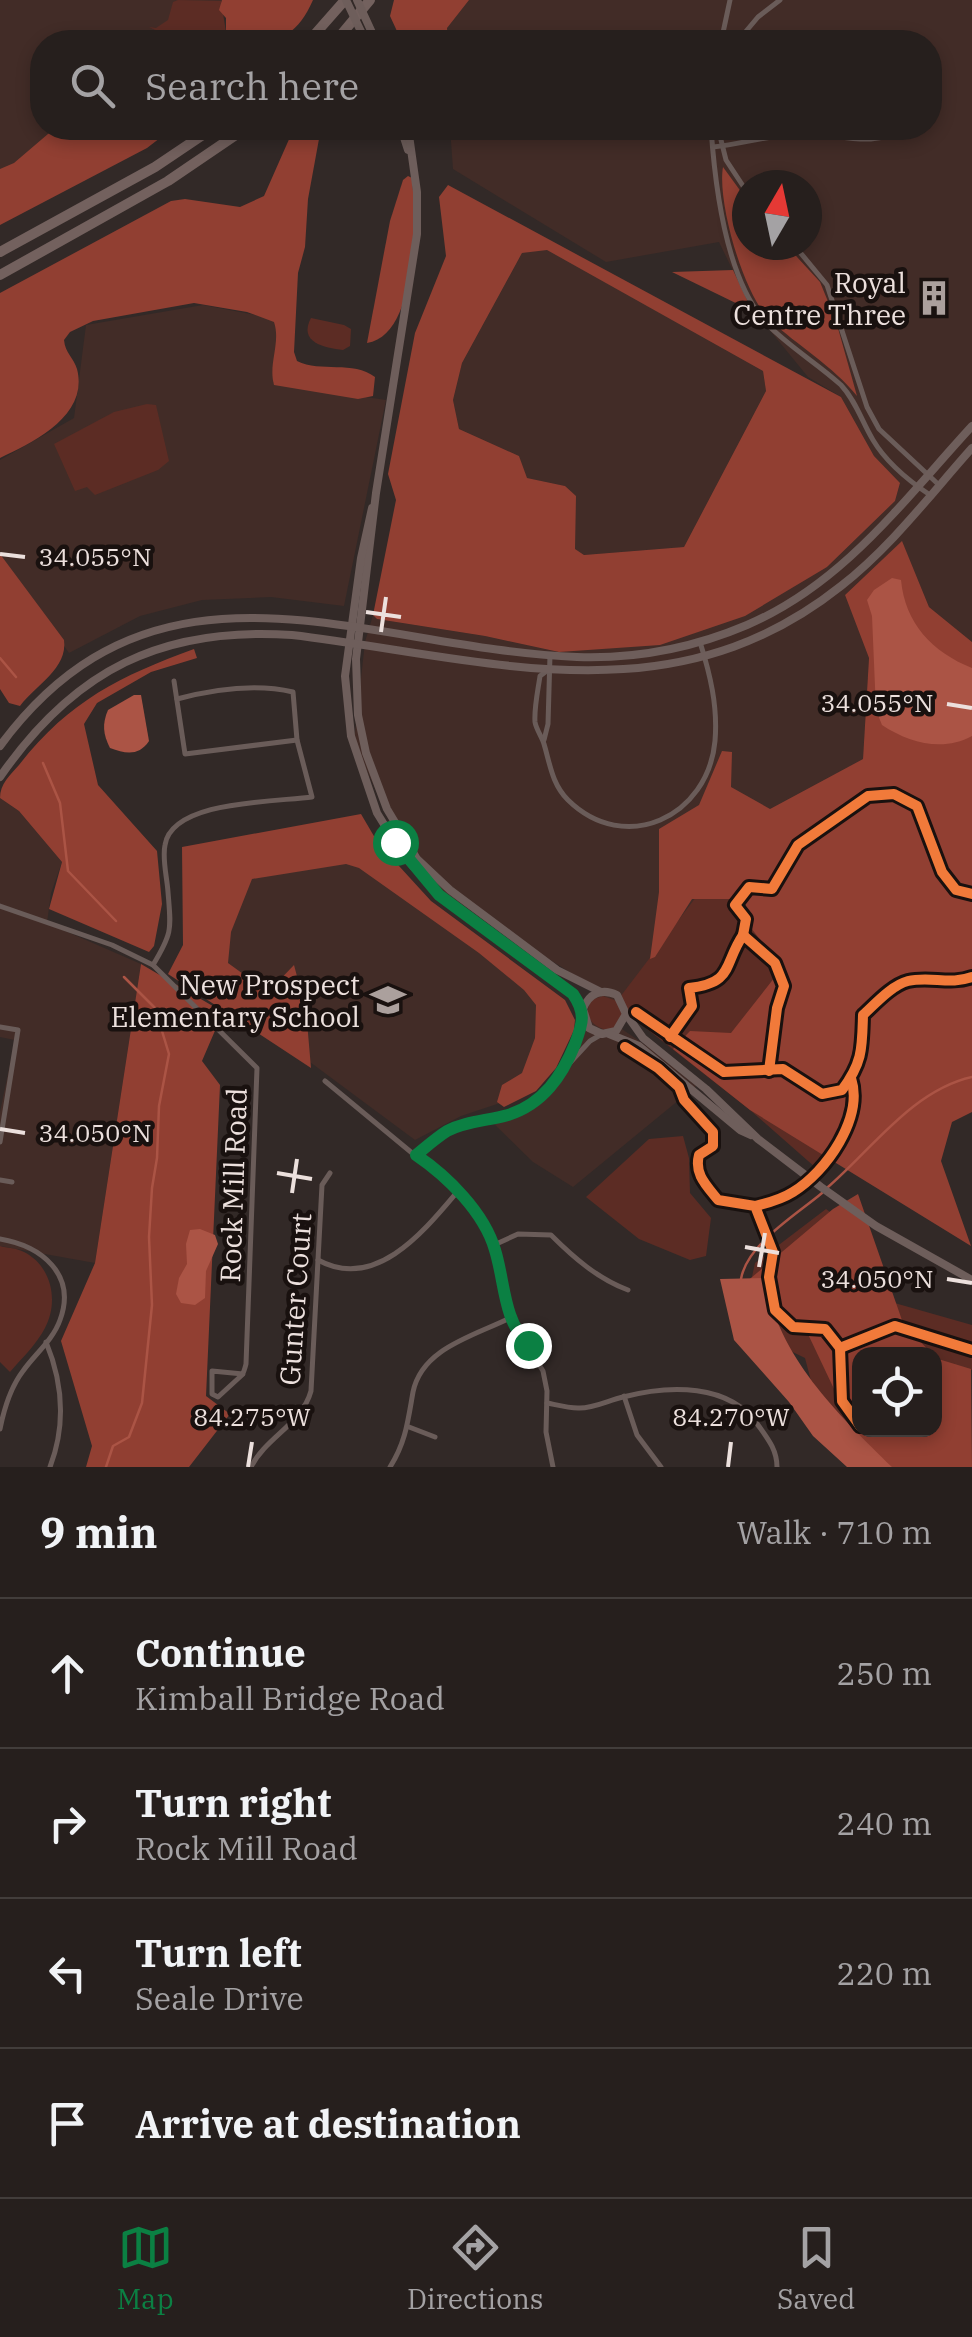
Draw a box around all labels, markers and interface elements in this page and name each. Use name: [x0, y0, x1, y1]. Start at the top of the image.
search box: [30, 30, 942, 140]
icon: search: [65, 58, 120, 113]
text: Search here: [145, 61, 359, 110]
north arrow: [732, 170, 822, 260]
place label: Royal Centre Three: [733, 264, 906, 333]
building icon: Royal Centre Three: [915, 279, 953, 317]
text: 34.055°N: [39, 540, 151, 573]
text: 34.055°N: [821, 686, 933, 719]
route start: [373, 820, 419, 866]
place label: New Prospect Elementary School: [111, 966, 360, 1035]
school or university icon: New Prospect Elementary School: [369, 981, 407, 1019]
street label: Rock Mill Road: [211, 1087, 255, 1283]
text: 34.050°N: [39, 1116, 151, 1149]
street label: Gunter Court: [271, 1211, 319, 1386]
text: 34.050°N: [821, 1262, 933, 1295]
route end: [506, 1323, 552, 1369]
map controls: [852, 1347, 942, 1437]
button: locate: [852, 1347, 942, 1437]
text: 84.275°W: [193, 1400, 311, 1433]
text: 84.270°W: [672, 1400, 790, 1433]
text: 9 min: [40, 1505, 158, 1560]
text: Walk · 710 m: [736, 1511, 932, 1553]
text: Continue: [135, 1628, 306, 1677]
icon: ahead: [40, 1646, 95, 1701]
text: 250 m: [836, 1652, 932, 1694]
text: Kimball Bridge Road: [135, 1677, 445, 1719]
text: Turn right: [135, 1778, 331, 1827]
icon: right: [40, 1796, 95, 1851]
text: 240 m: [836, 1802, 932, 1844]
text: Rock Mill Road: [135, 1827, 358, 1869]
text: Turn left: [135, 1928, 302, 1977]
icon: left: [40, 1946, 95, 2001]
text: 220 m: [836, 1952, 932, 1994]
text: Seale Drive: [135, 1977, 304, 2019]
icon: arrive: [40, 2096, 95, 2151]
text: Arrive at destination: [135, 2099, 521, 2148]
tab: Map: [117, 2220, 174, 2317]
tab: Directions: [407, 2220, 544, 2317]
tab: Saved: [777, 2220, 855, 2317]

